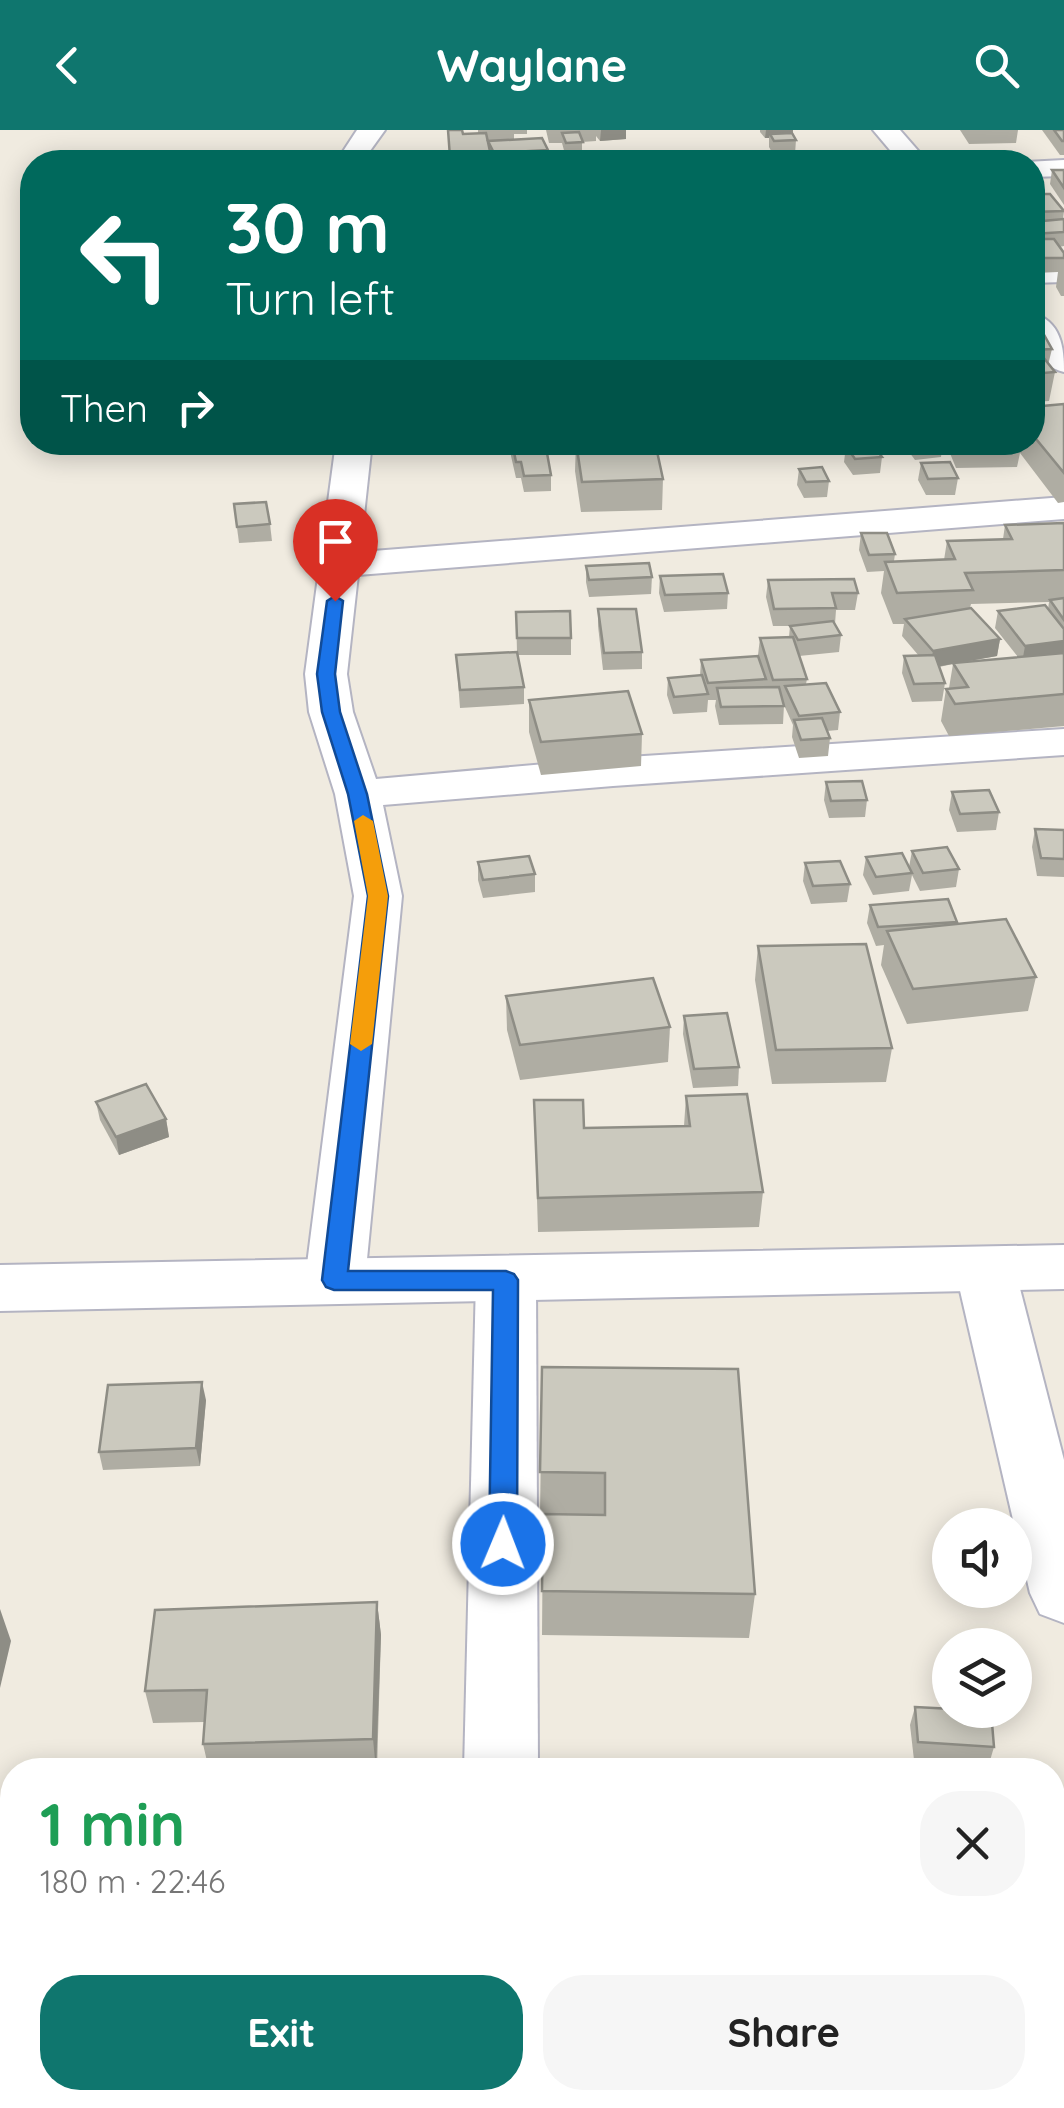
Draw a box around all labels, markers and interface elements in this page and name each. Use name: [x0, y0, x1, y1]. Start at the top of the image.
text: Waylane: [437, 37, 627, 93]
icon: back: [40, 38, 95, 93]
icon: search: [969, 38, 1024, 93]
text: 30 m: [225, 183, 390, 271]
icon: left: [60, 190, 190, 320]
text: Turn left: [225, 270, 395, 326]
icon: right: [168, 380, 223, 435]
text: Then: [60, 384, 148, 432]
pin: [293, 499, 378, 602]
icon: arrive: [308, 514, 363, 569]
position arrow: [451, 1492, 555, 1596]
map controls: [932, 1508, 1032, 1728]
button: sound: [932, 1508, 1032, 1608]
button: layers: [932, 1628, 1032, 1728]
text: 1 min: [40, 1786, 185, 1861]
button: close: [920, 1791, 1025, 1896]
text: 180 m · 22:46: [40, 1861, 225, 1901]
button: Exit: [40, 1975, 523, 2090]
button: Share: [543, 1975, 1025, 2090]

